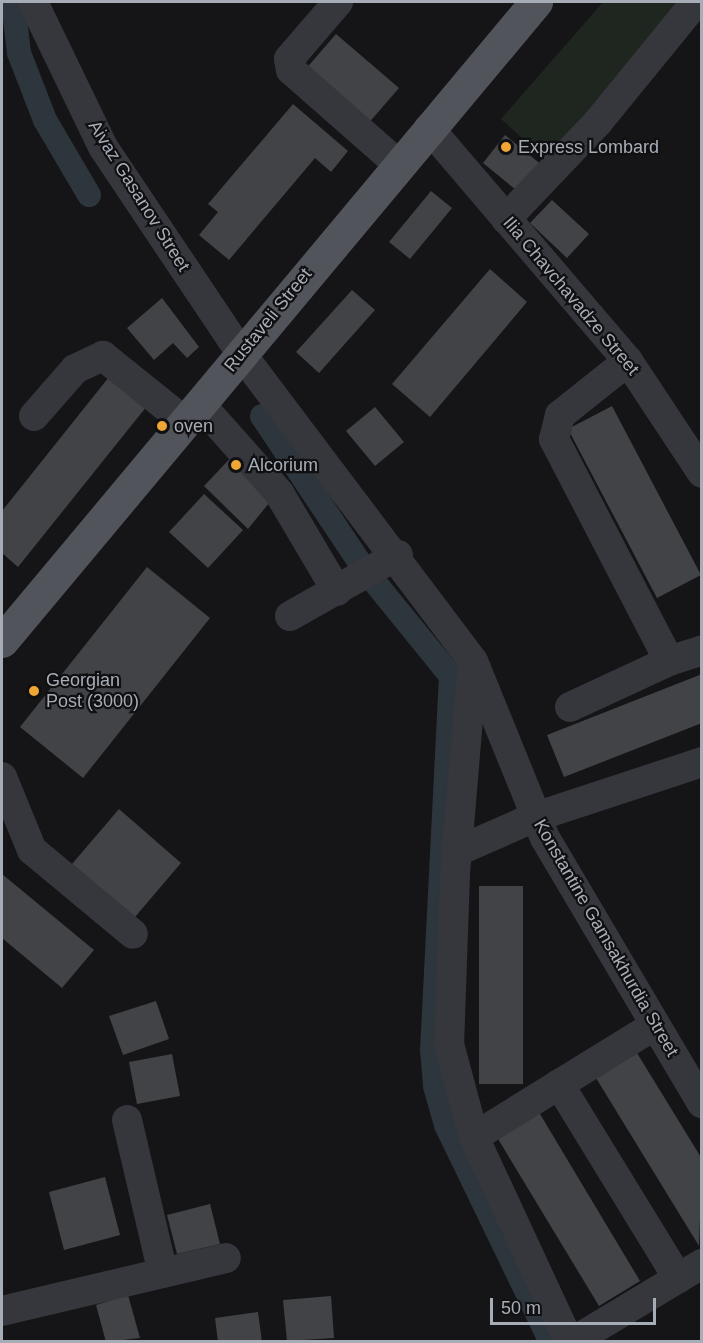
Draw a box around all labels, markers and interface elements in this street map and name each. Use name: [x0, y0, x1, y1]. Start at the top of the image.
street label: Aivaz Gasanov Street: [84, 116, 194, 276]
place label: Express Lombard: [518, 136, 659, 158]
marker: Express Lombard: [499, 140, 513, 154]
street label: Ilia Chavchavadze Street: [498, 212, 644, 380]
street label: Rustaveli Street: [220, 264, 316, 376]
place label: oven: [174, 415, 213, 437]
marker: oven: [155, 419, 169, 433]
place label: Alcorium: [248, 454, 318, 476]
marker: Alcorium: [229, 458, 243, 472]
place label: Georgian Post (3000): [46, 670, 139, 712]
marker: Georgian Post (3000): [27, 684, 41, 698]
street label: Konstantine Gamsakhurdia Street: [529, 816, 683, 1060]
scale bar: [493, 1286, 660, 1324]
text: 50 m: [501, 1298, 541, 1318]

